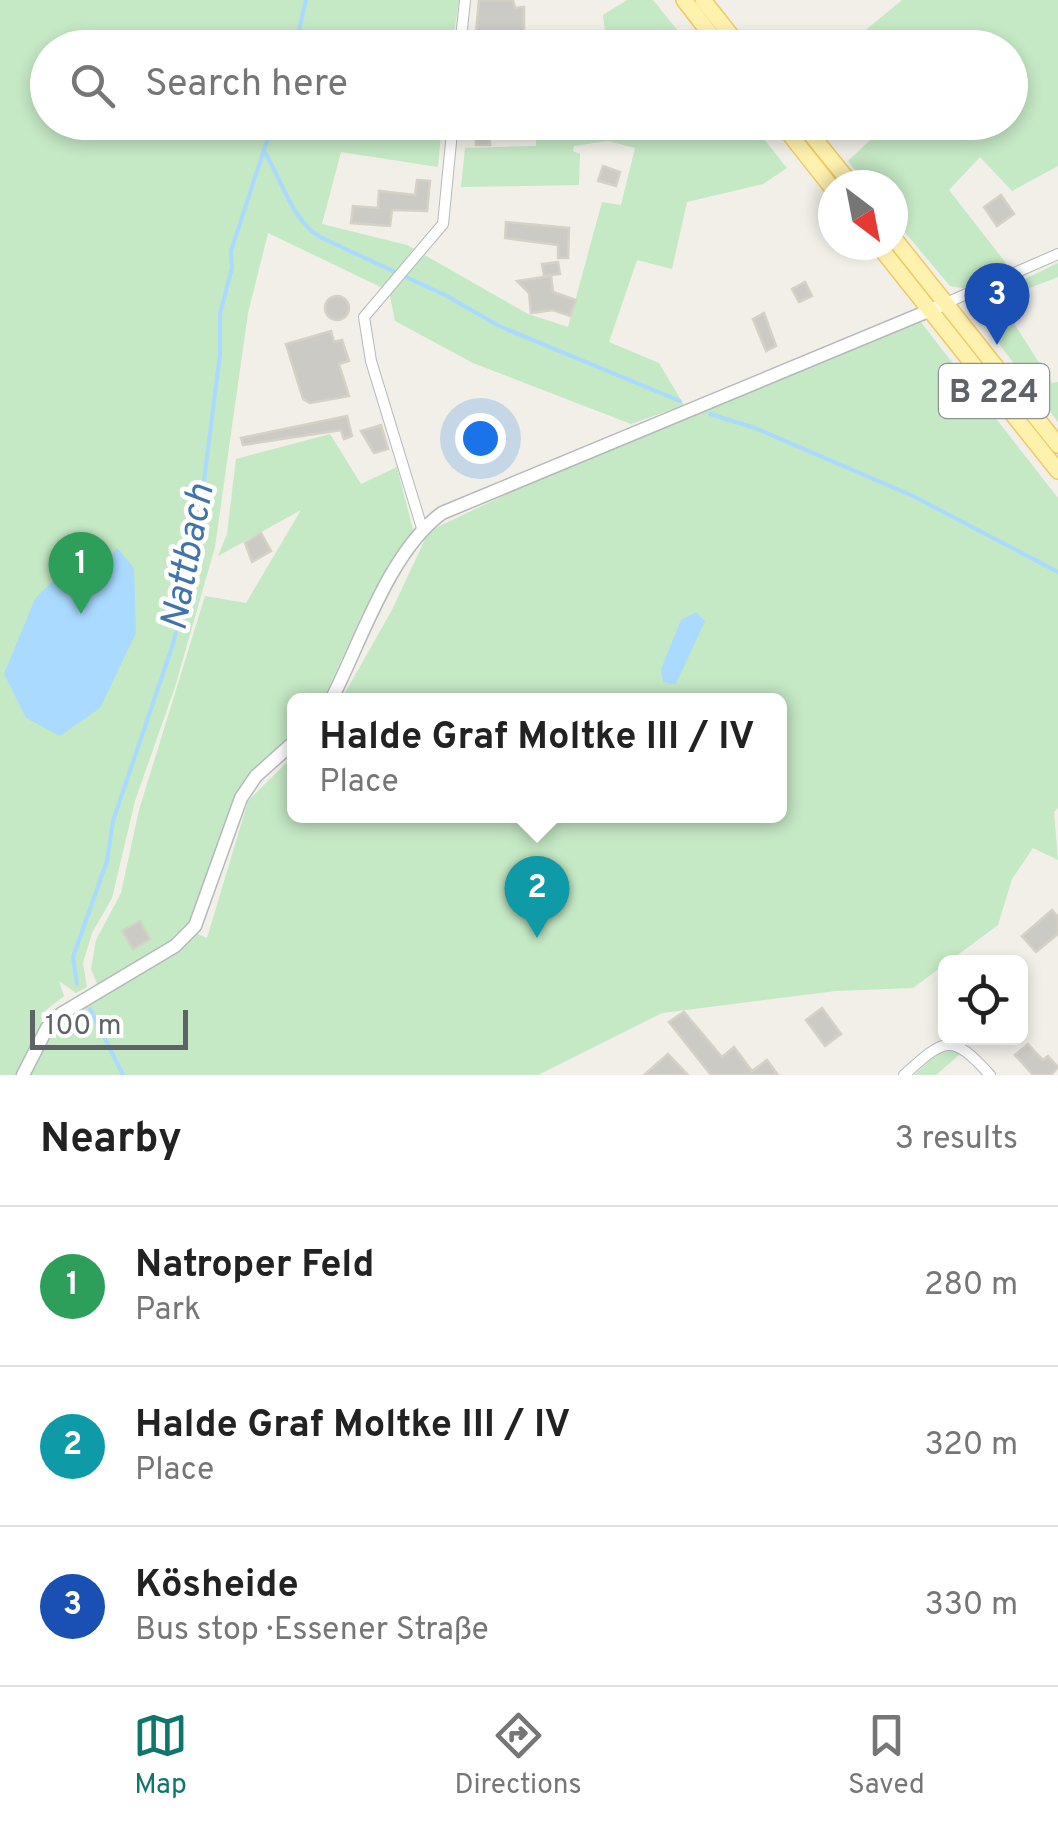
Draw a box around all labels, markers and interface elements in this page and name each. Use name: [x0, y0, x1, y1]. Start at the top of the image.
search box: [30, 30, 1028, 140]
icon: search: [65, 58, 120, 113]
text: Search here: [145, 61, 348, 110]
north arrow: [818, 170, 908, 260]
pin: 3: [964, 262, 1030, 345]
road number: B 224: [939, 364, 1049, 418]
your location: [455, 413, 506, 464]
water label: Nattbach: [151, 480, 228, 635]
pin: 1: [48, 532, 114, 614]
popup: [287, 693, 787, 823]
text: Halde Graf Moltke III / IV: [319, 714, 755, 763]
text: Place: [319, 763, 399, 803]
pin: 2: [504, 856, 570, 938]
map controls: [938, 955, 1028, 1045]
button: locate: [938, 955, 1028, 1045]
scale bar: [30, 1005, 188, 1050]
text: 100 m: [45, 1009, 121, 1045]
text: Nearby: [40, 1114, 182, 1167]
text: 3 results: [895, 1120, 1018, 1160]
text: Natroper Feld: [135, 1242, 374, 1291]
text: 1: [66, 1266, 79, 1306]
text: 280 m: [924, 1266, 1018, 1306]
text: Park: [135, 1291, 201, 1331]
text: Halde Graf Moltke III / IV: [135, 1402, 570, 1451]
text: 2: [63, 1426, 82, 1466]
text: 320 m: [925, 1426, 1018, 1466]
text: Place: [135, 1451, 214, 1491]
text: Kösheide: [135, 1562, 299, 1611]
text: 3: [63, 1586, 82, 1626]
text: 330 m: [925, 1586, 1018, 1626]
text: Bus stop · Essener Straße: [135, 1611, 489, 1651]
tab: Map: [133, 1708, 188, 1804]
tab: Directions: [454, 1708, 582, 1804]
tab: Saved: [848, 1708, 925, 1804]

